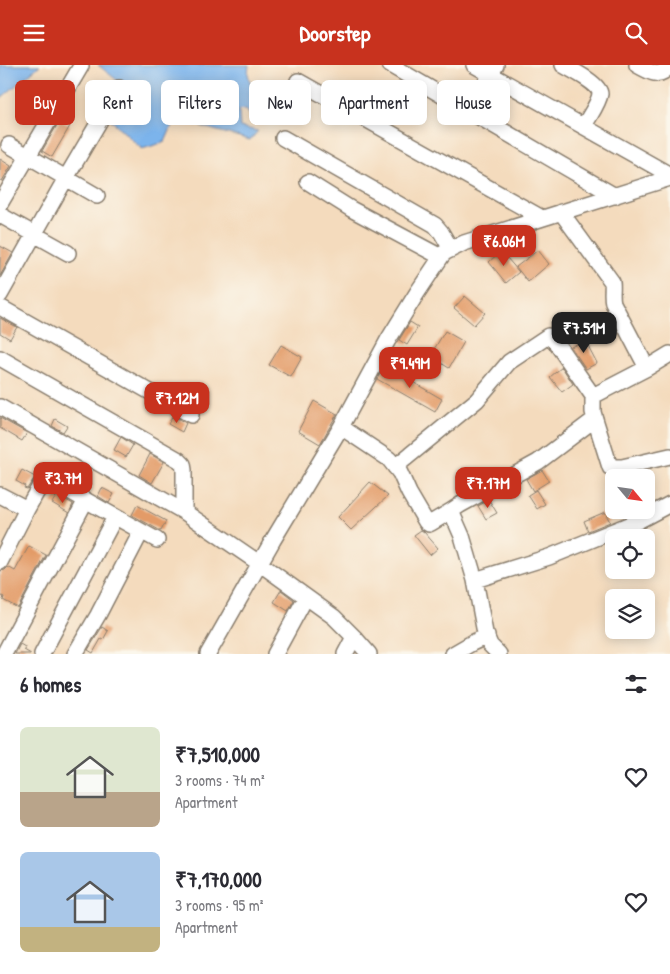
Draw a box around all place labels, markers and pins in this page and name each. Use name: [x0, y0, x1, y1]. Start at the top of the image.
pin: ₹6.06M: [463, 225, 545, 267]
pin: ₹7.51M: [543, 311, 625, 354]
pin: ₹9.49M: [369, 347, 451, 389]
pin: ₹7.12M: [136, 381, 218, 424]
pin: ₹3.7M: [28, 461, 98, 504]
pin: ₹7.17M: [447, 467, 529, 509]

